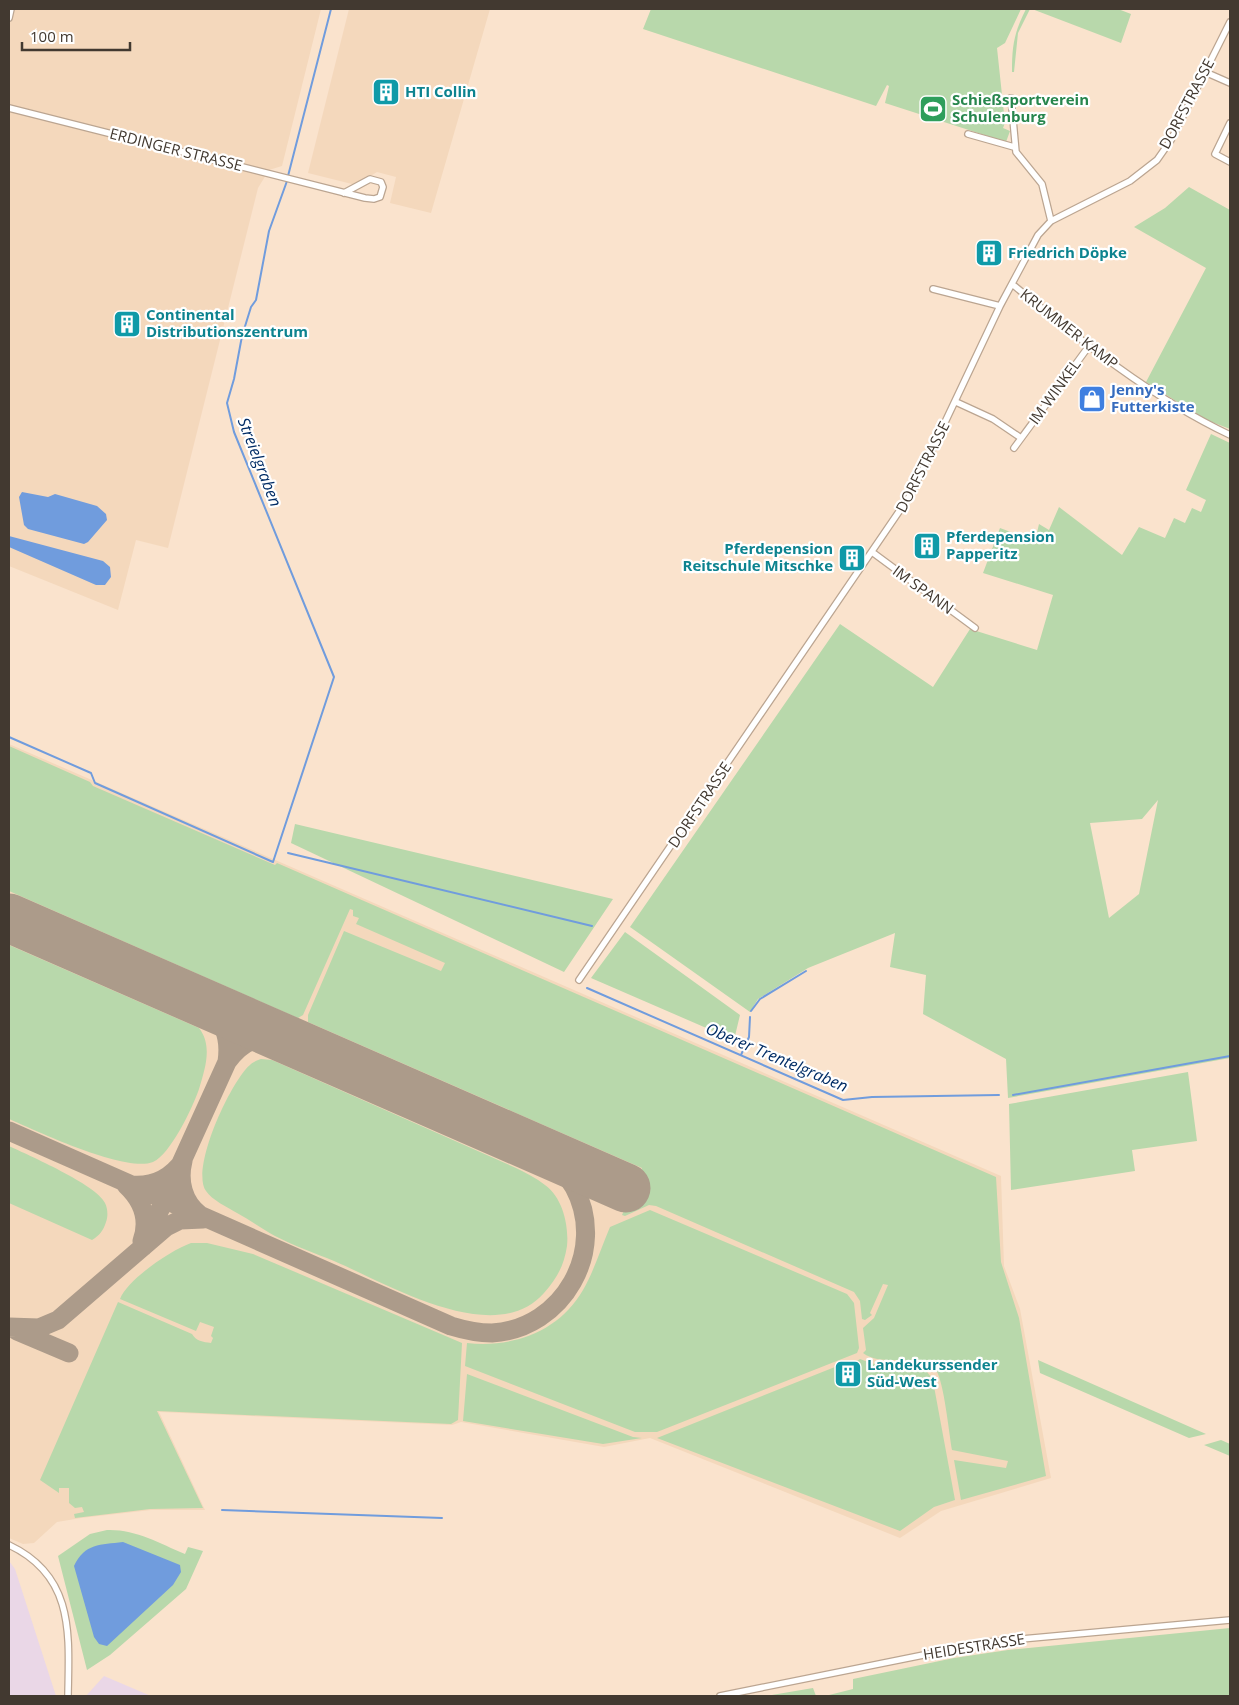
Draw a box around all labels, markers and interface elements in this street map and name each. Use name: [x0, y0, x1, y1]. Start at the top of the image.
scale bar: [22, 20, 130, 52]
text: 100 m: [30, 26, 74, 46]
street label: DORFSTRASSE: [1154, 55, 1218, 152]
building icon: HTI Collin: [371, 77, 401, 107]
place label: HTI Collin: [405, 81, 476, 101]
place label: Schießsportverein Schulenburg: [952, 89, 1089, 126]
sports icon: Schießsportverein Schulenburg: [918, 94, 948, 124]
street label: ERDINGER STRASSE: [108, 123, 245, 175]
building icon: Friedrich Döpke: [974, 238, 1004, 268]
place label: Friedrich Döpke: [1008, 242, 1127, 262]
street label: KRUMMER KAMP: [1017, 284, 1123, 373]
place label: Continental Distributionszentrum: [146, 304, 308, 341]
building icon: Continental Distributionszentrum: [112, 309, 142, 339]
street label: IM WINKEL: [1024, 355, 1085, 428]
place label: Jenny's Futterkiste: [1109, 379, 1195, 416]
shop icon: Jenny's Futterkiste: [1077, 384, 1107, 414]
water label: Streielgraben: [233, 414, 287, 510]
street label: DORFSTRASSE: [891, 418, 954, 515]
place label: Pferdepension Papperitz: [946, 526, 1055, 563]
building icon: Pferdepension Papperitz: [912, 531, 942, 561]
place label: Pferdepension Reitschule Mitschke: [683, 538, 833, 575]
building icon: Pferdepension Reitschule Mitschke: [837, 543, 867, 573]
street label: IM SPANN: [889, 560, 958, 618]
street label: DORFSTRASSE: [663, 758, 735, 851]
water label: Oberer Trentelgraben: [703, 1017, 851, 1097]
place label: Landekurssender Süd-West: [867, 1354, 998, 1391]
building icon: Landekurssender Süd-West: [833, 1359, 863, 1389]
street label: HEIDESTRASSE: [921, 1628, 1026, 1664]

